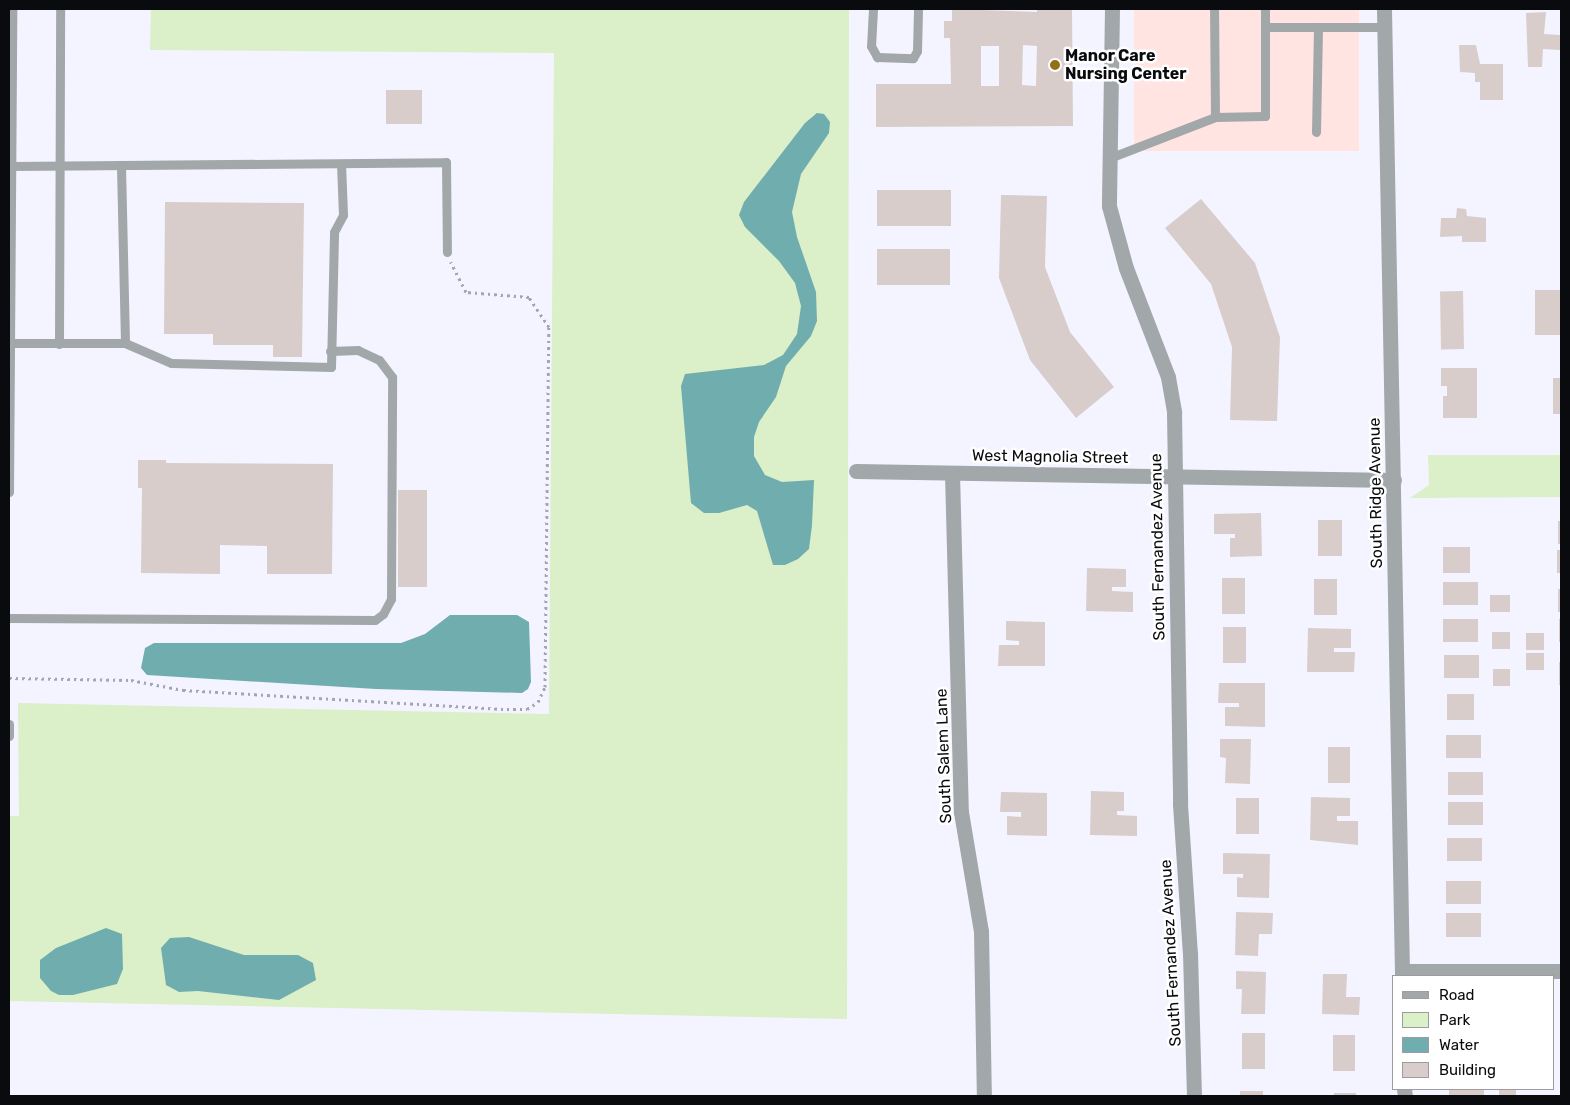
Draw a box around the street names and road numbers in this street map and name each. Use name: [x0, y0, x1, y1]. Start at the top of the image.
street label: South Ridge Avenue: [1365, 417, 1387, 569]
street label: West Magnolia Street: [972, 446, 1128, 468]
street label: South Fernandez Avenue: [1147, 453, 1169, 641]
street label: South Salem Lane: [932, 688, 956, 824]
street label: South Fernandez Avenue: [1157, 859, 1185, 1047]

